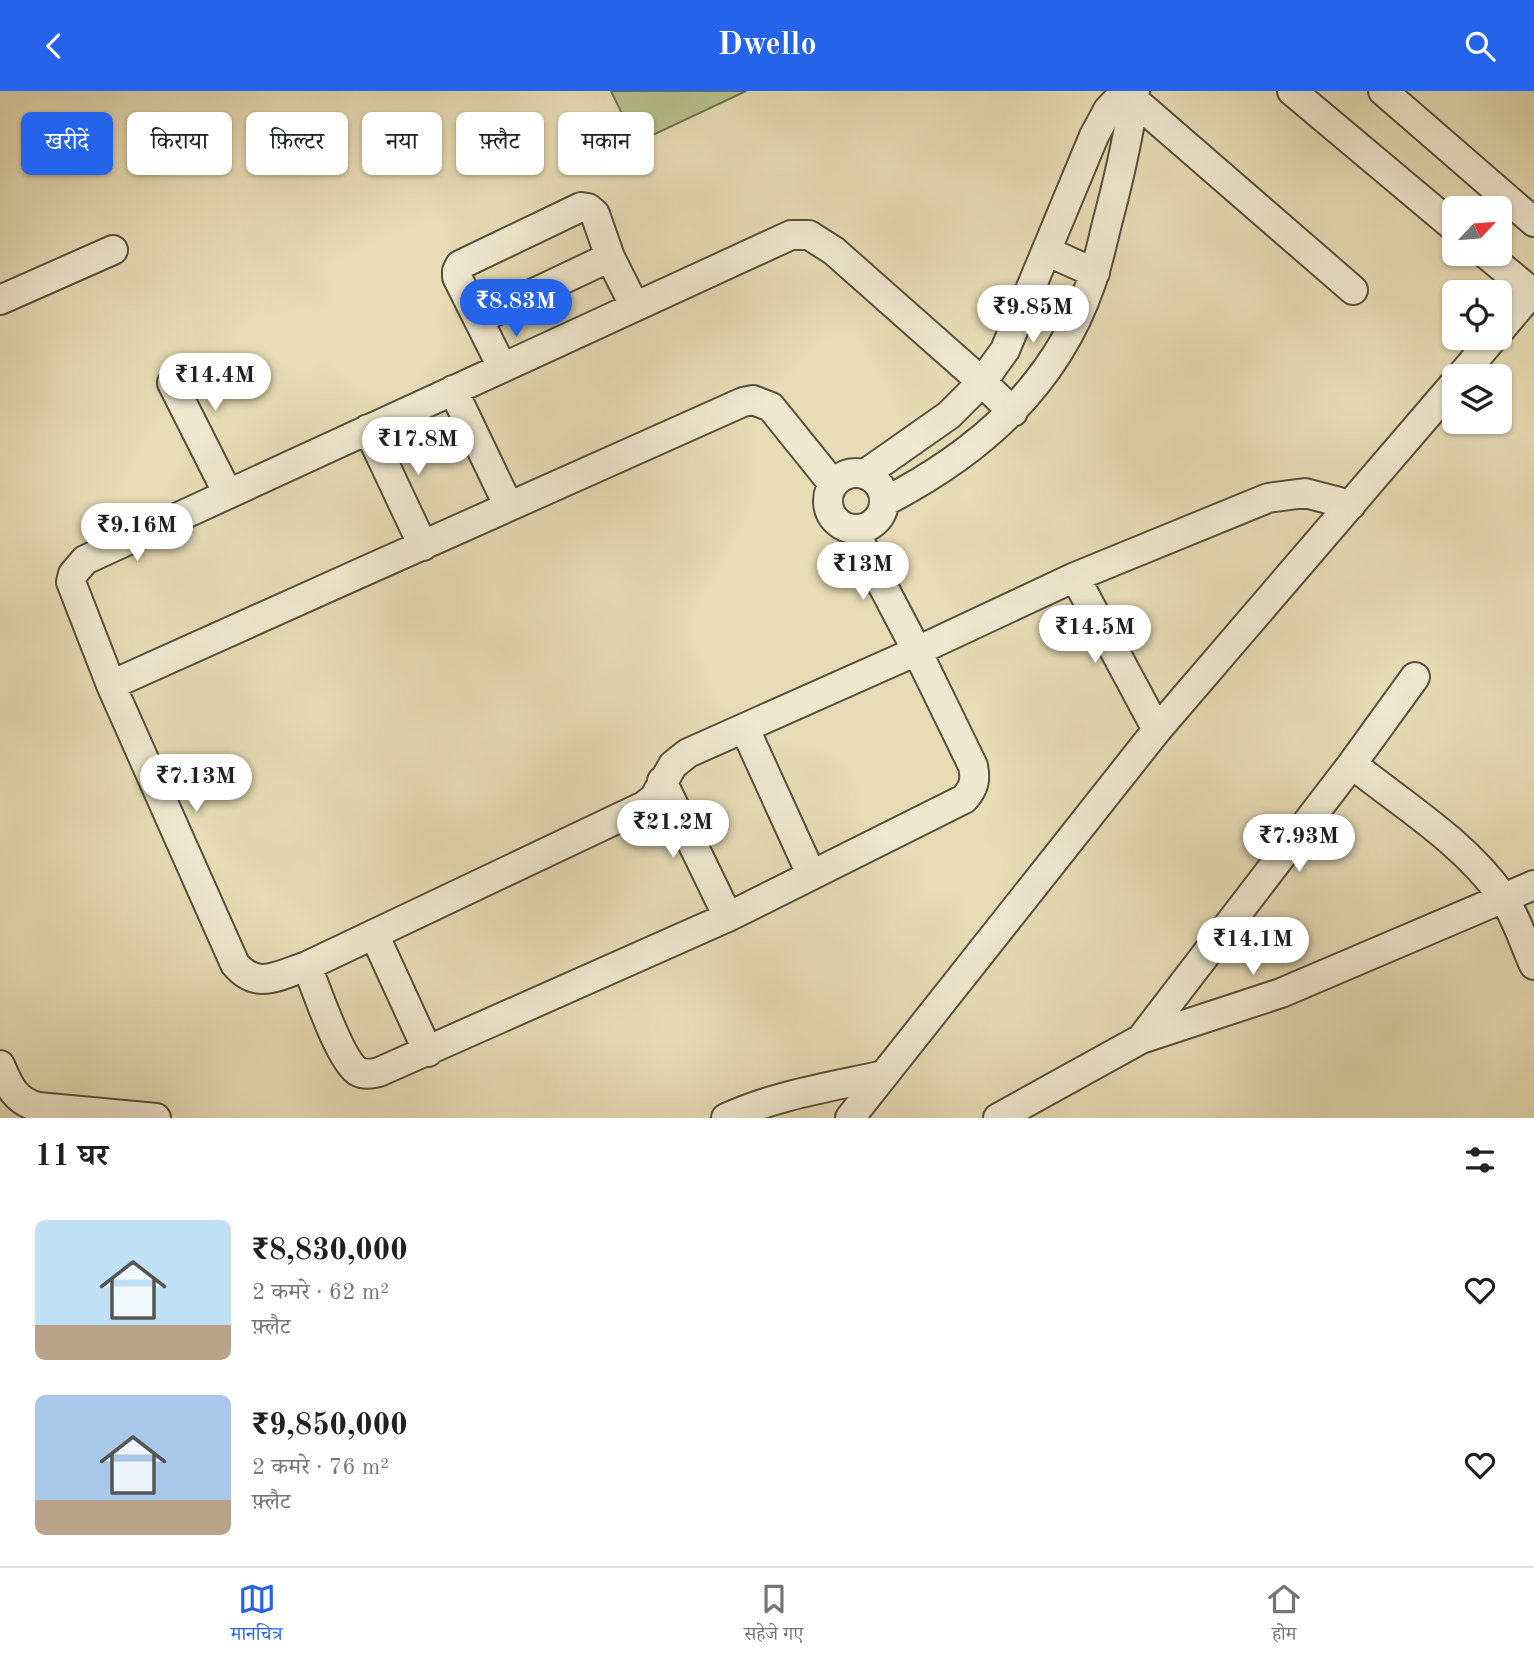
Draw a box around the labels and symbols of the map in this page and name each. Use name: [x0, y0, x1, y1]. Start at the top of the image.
north arrow: [1442, 196, 1512, 266]
pin: ₹8.83M: [459, 279, 573, 339]
pin: ₹9.85M: [976, 285, 1090, 345]
pin: ₹14.4M: [158, 353, 272, 413]
pin: ₹17.8M: [361, 417, 475, 477]
pin: ₹9.16M: [80, 503, 194, 563]
pin: ₹13M: [822, 543, 904, 602]
pin: ₹14.5M: [1038, 605, 1152, 665]
pin: ₹7.13M: [139, 755, 253, 814]
pin: ₹21.2M: [616, 801, 730, 860]
pin: ₹7.93M: [1242, 815, 1356, 874]
pin: ₹14.1M: [1196, 917, 1310, 977]

